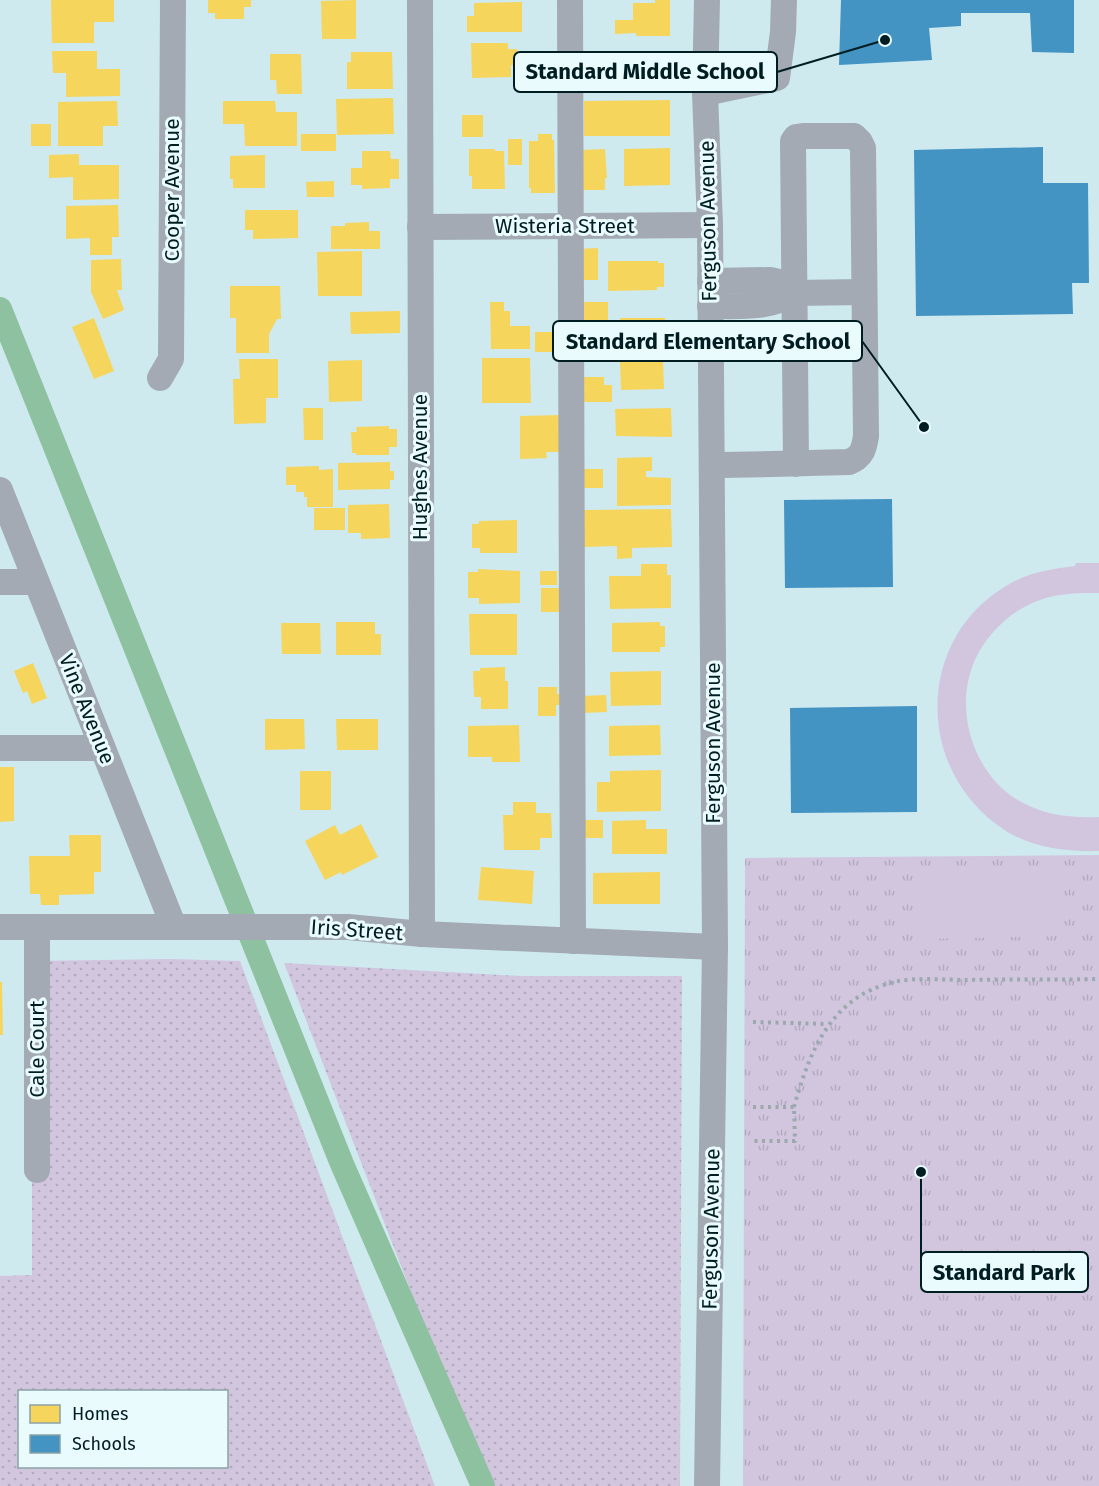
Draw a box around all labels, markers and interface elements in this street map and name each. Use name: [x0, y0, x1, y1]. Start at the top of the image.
callout: Standard Middle School: [514, 52, 777, 92]
text: Standard Middle School: [525, 58, 765, 85]
street label: Cooper Avenue: [159, 118, 185, 262]
street label: Ferguson Avenue: [694, 140, 722, 302]
street label: Wisteria Street: [495, 213, 635, 239]
callout: Standard Elementary School: [553, 321, 862, 361]
text: Standard Elementary School: [566, 328, 851, 355]
street label: Hughes Avenue: [407, 394, 433, 540]
street label: Vine Avenue: [53, 650, 121, 768]
street label: Ferguson Avenue: [700, 662, 726, 824]
street label: Iris Street: [310, 914, 404, 946]
street label: Cale Court: [24, 1000, 50, 1098]
street label: Ferguson Avenue: [697, 1148, 725, 1310]
callout: Standard Park: [921, 1252, 1088, 1292]
text: Standard Park: [933, 1259, 1076, 1286]
legend: [18, 1390, 228, 1468]
text: Homes: [72, 1403, 128, 1425]
text: Schools: [72, 1433, 136, 1455]

